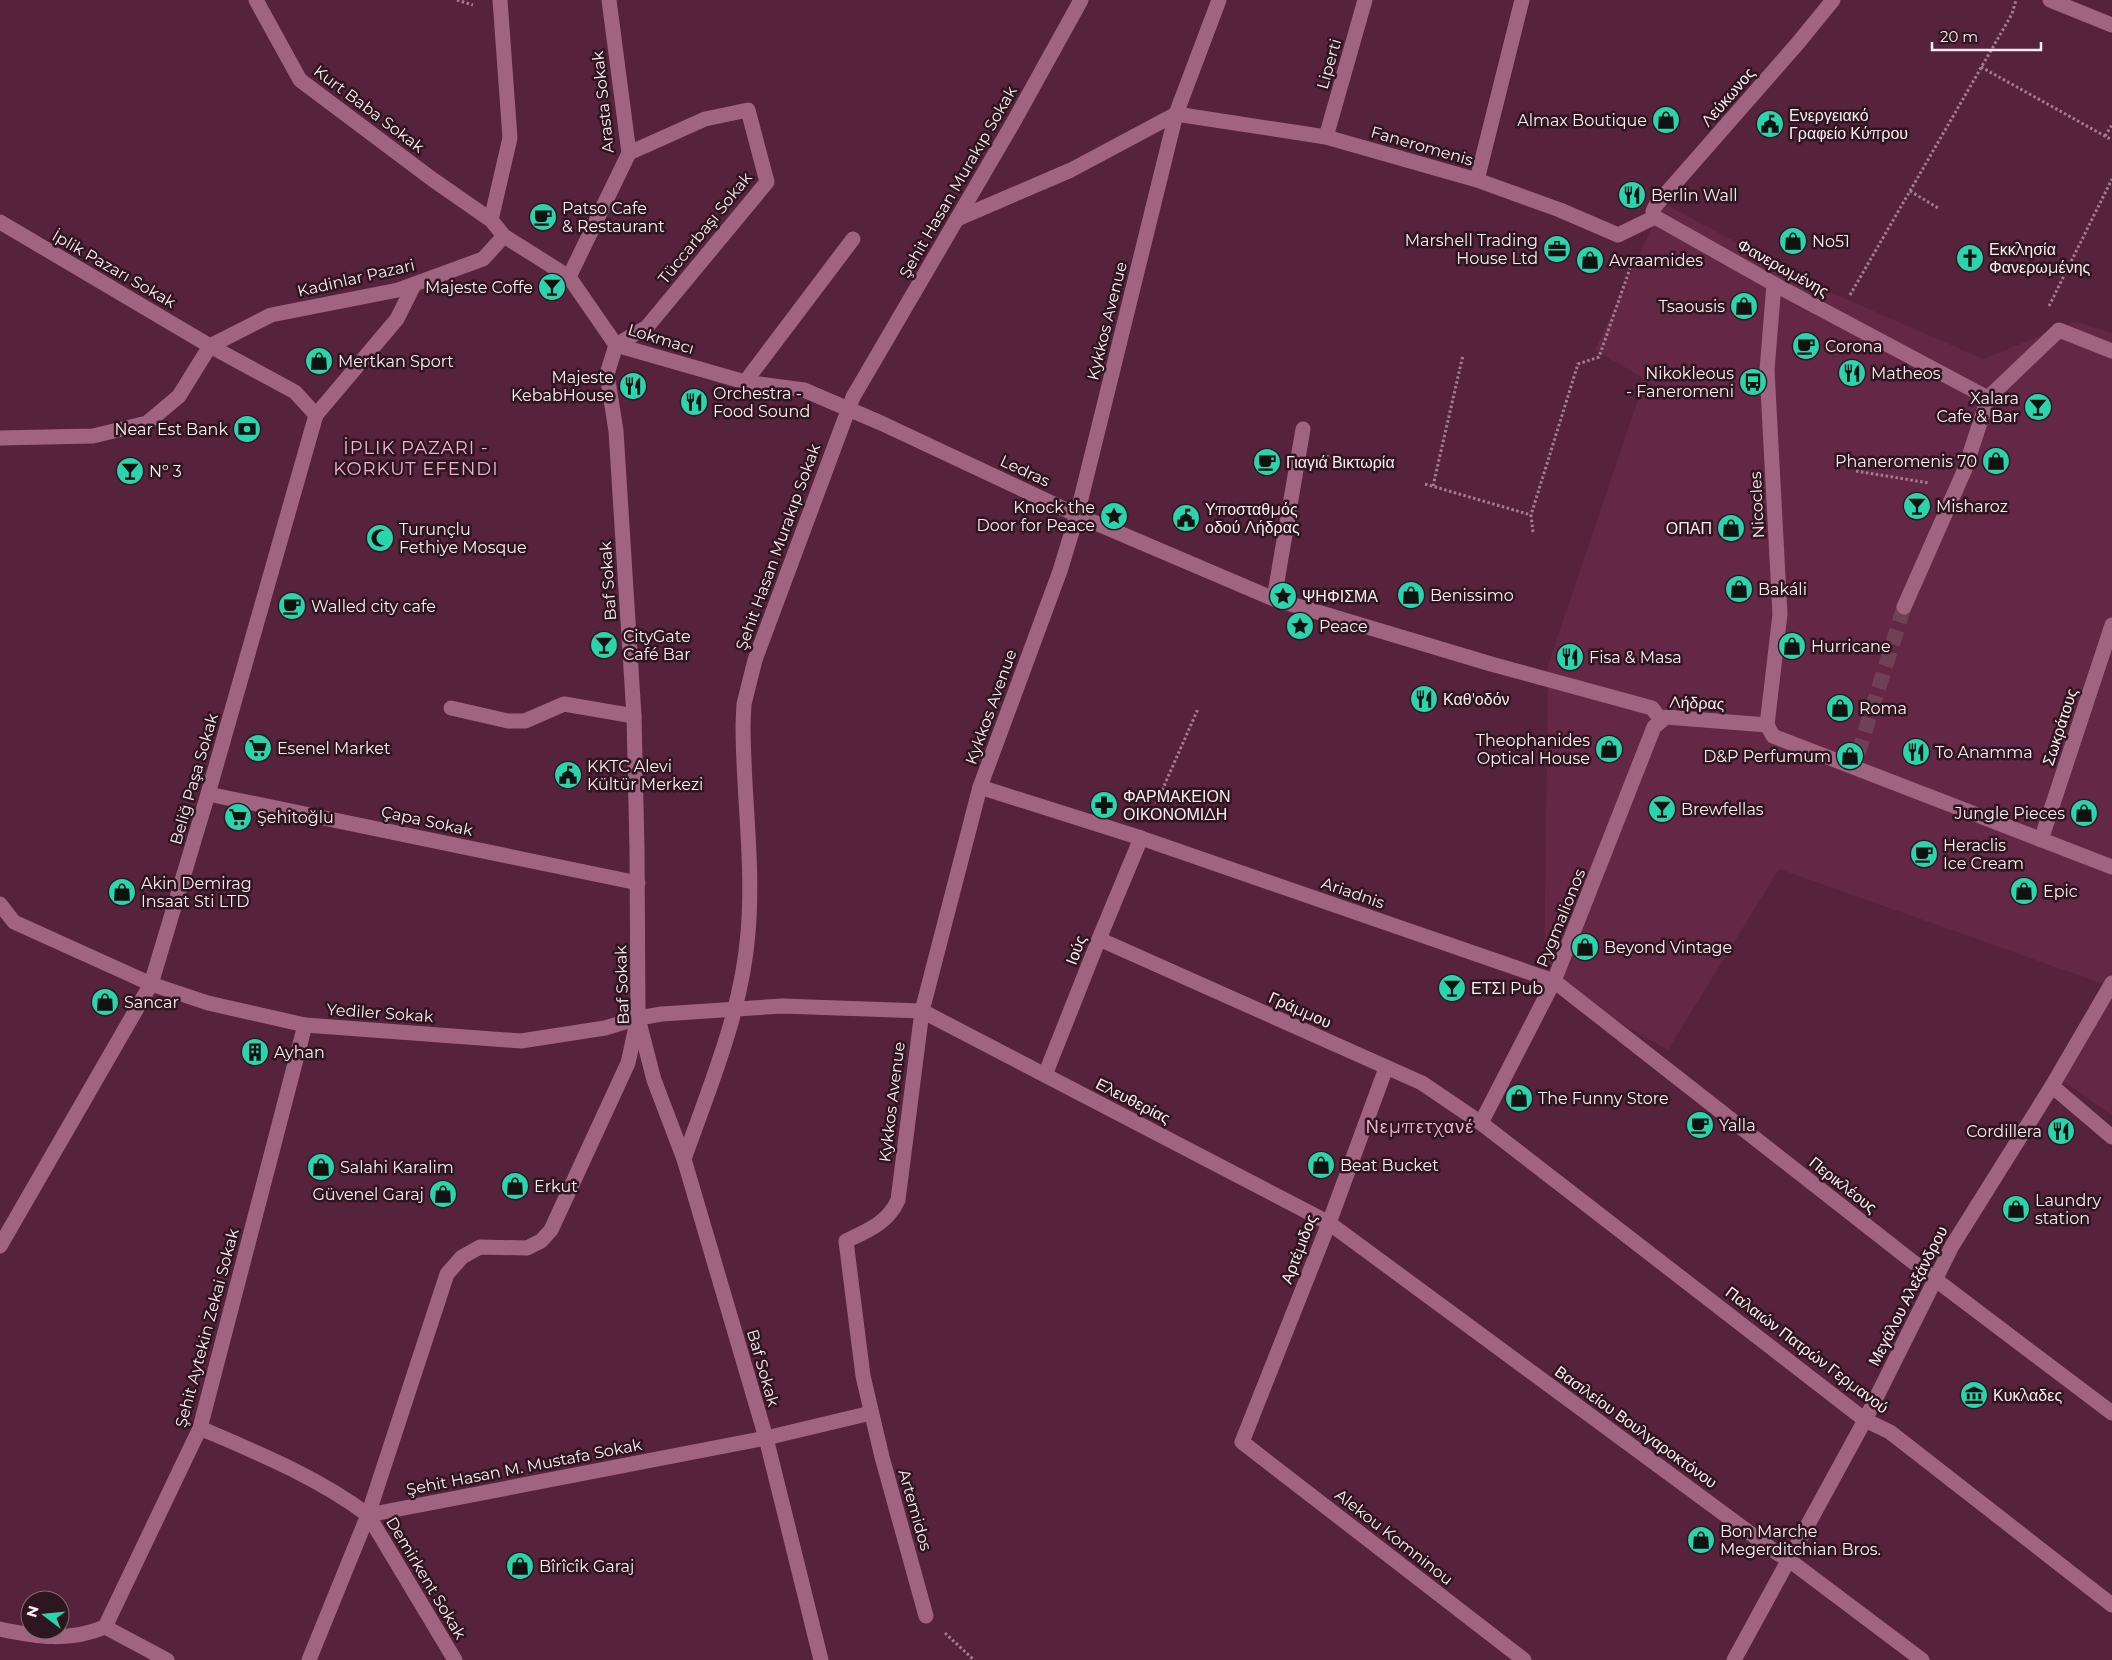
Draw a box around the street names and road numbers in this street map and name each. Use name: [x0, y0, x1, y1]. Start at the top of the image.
street label: Liperti: [1313, 37, 1345, 91]
street label: Arasta Sokak: [588, 50, 618, 154]
street label: Kurt Baba Sokak: [310, 61, 428, 157]
street label: Λεύκωνος: [1697, 63, 1759, 130]
street label: Şehit Hasan Murakıp Sokak: [895, 82, 1021, 281]
street label: Faneromenis: [1369, 122, 1476, 170]
street label: Tüccarbaşı Sokak: [654, 168, 756, 288]
street label: İplik Pazarı Sokak: [49, 226, 179, 312]
street label: Φανερωμένης: [1734, 235, 1832, 301]
street label: Kadinlar Pazari: [295, 255, 417, 301]
street label: Kykkos Avenue: [1083, 260, 1131, 382]
street label: Lokmacı: [625, 320, 697, 358]
street label: Şehit Hasan Murakıp Sokak: [732, 441, 824, 653]
street label: Ledras: [997, 451, 1053, 491]
street label: Nicocles: [1746, 471, 1768, 539]
street label: Baf Sokak: [596, 540, 620, 621]
street label: Kykkos Avenue: [961, 647, 1021, 767]
street label: Σωκράτους: [2039, 686, 2082, 768]
street label: Λήδρας: [1669, 693, 1725, 713]
street label: Beliğ Paşa Sokak: [166, 711, 222, 847]
street label: Çapa Sokak: [379, 802, 475, 840]
street label: Pygmalionos: [1533, 866, 1589, 970]
street label: Ariadnis: [1319, 873, 1387, 913]
street label: Ιούς: [1062, 932, 1090, 967]
street label: Baf Sokak: [611, 945, 633, 1025]
street label: Γράμμου: [1266, 988, 1334, 1032]
street label: Yediler Sokak: [326, 1000, 434, 1026]
street label: Kykkos Avenue: [875, 1041, 909, 1163]
street label: Ελευθερίας: [1093, 1074, 1174, 1128]
street label: Περικλέους: [1805, 1153, 1881, 1217]
street label: Αρτέμιδος: [1277, 1211, 1321, 1286]
street label: Μεγάλου Αλεξάνδρου: [1865, 1223, 1951, 1369]
street label: Şehit Aytekin Zekai Sokak: [171, 1226, 243, 1430]
street label: Παλαιών Πατρών Γερμανού: [1722, 1283, 1892, 1417]
street label: Baf Sokak: [743, 1327, 783, 1409]
street label: Βασιλείου Βουλγαροκτόνου: [1551, 1362, 1721, 1492]
street label: Şehit Hasan M. Mustafa Sokak: [405, 1435, 644, 1499]
street label: Artemidos: [894, 1467, 936, 1553]
street label: Alekou Komninou: [1331, 1485, 1457, 1589]
street label: Demirkent Sokak: [382, 1513, 470, 1643]

